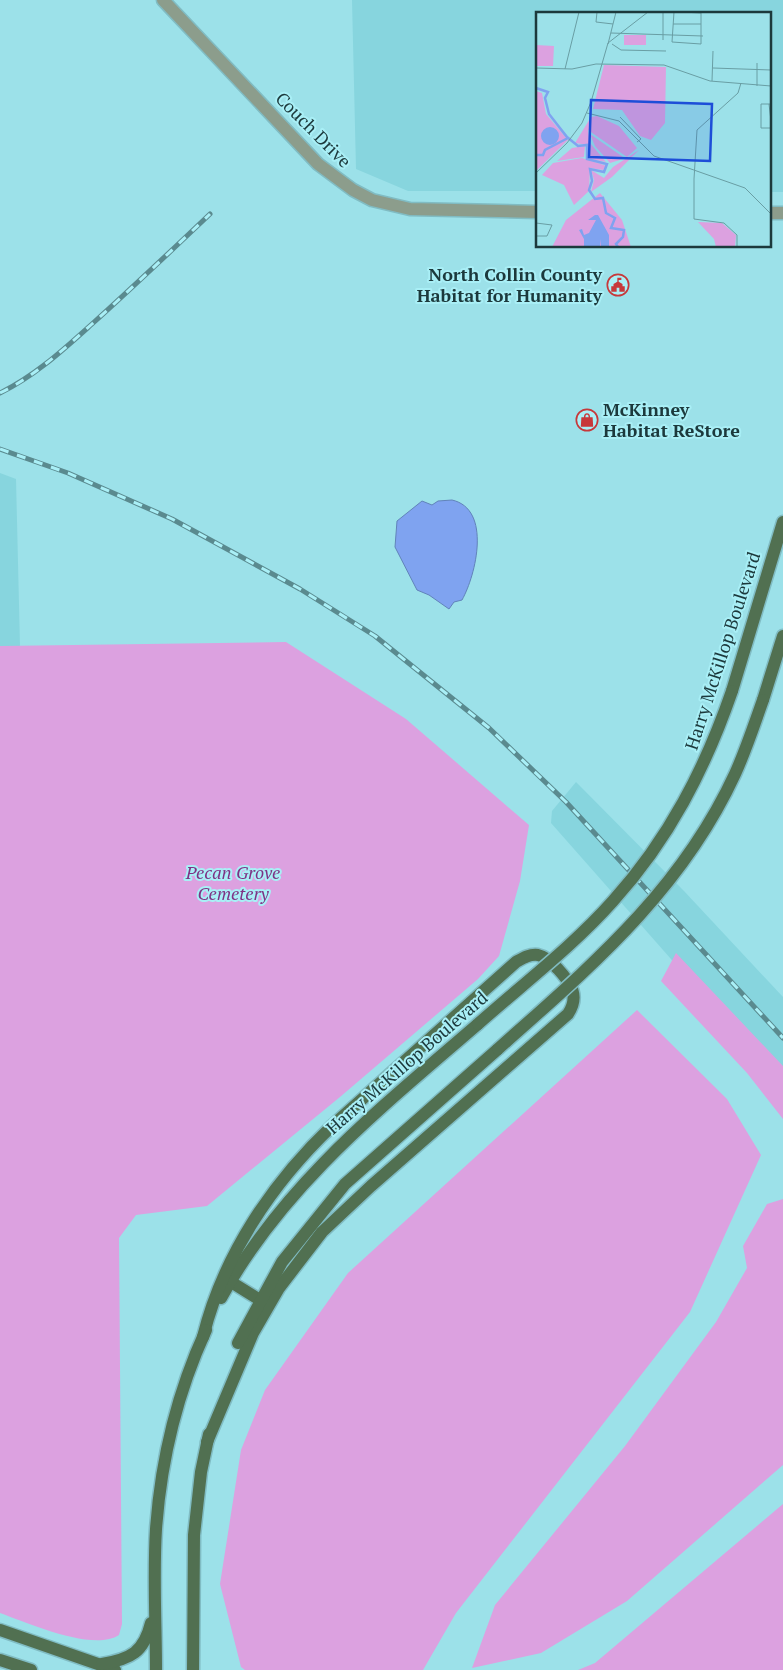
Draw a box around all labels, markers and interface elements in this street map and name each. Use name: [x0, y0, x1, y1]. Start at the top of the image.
inset map: [536, 12, 770, 248]
street label: Couch Drive: [271, 86, 357, 172]
place label: North Collin County Habitat for Humanity: [417, 262, 602, 307]
public building icon: North Collin County Habitat for Humanity: [606, 273, 630, 297]
place label: McKinney Habitat ReStore: [603, 397, 740, 442]
shop icon: McKinney Habitat ReStore: [575, 408, 599, 432]
street label: Harry McKillop Boulevard: [679, 549, 765, 753]
park label: Pecan Grove Cemetery: [185, 860, 280, 905]
street label: Harry McKillop Boulevard: [320, 985, 492, 1139]

